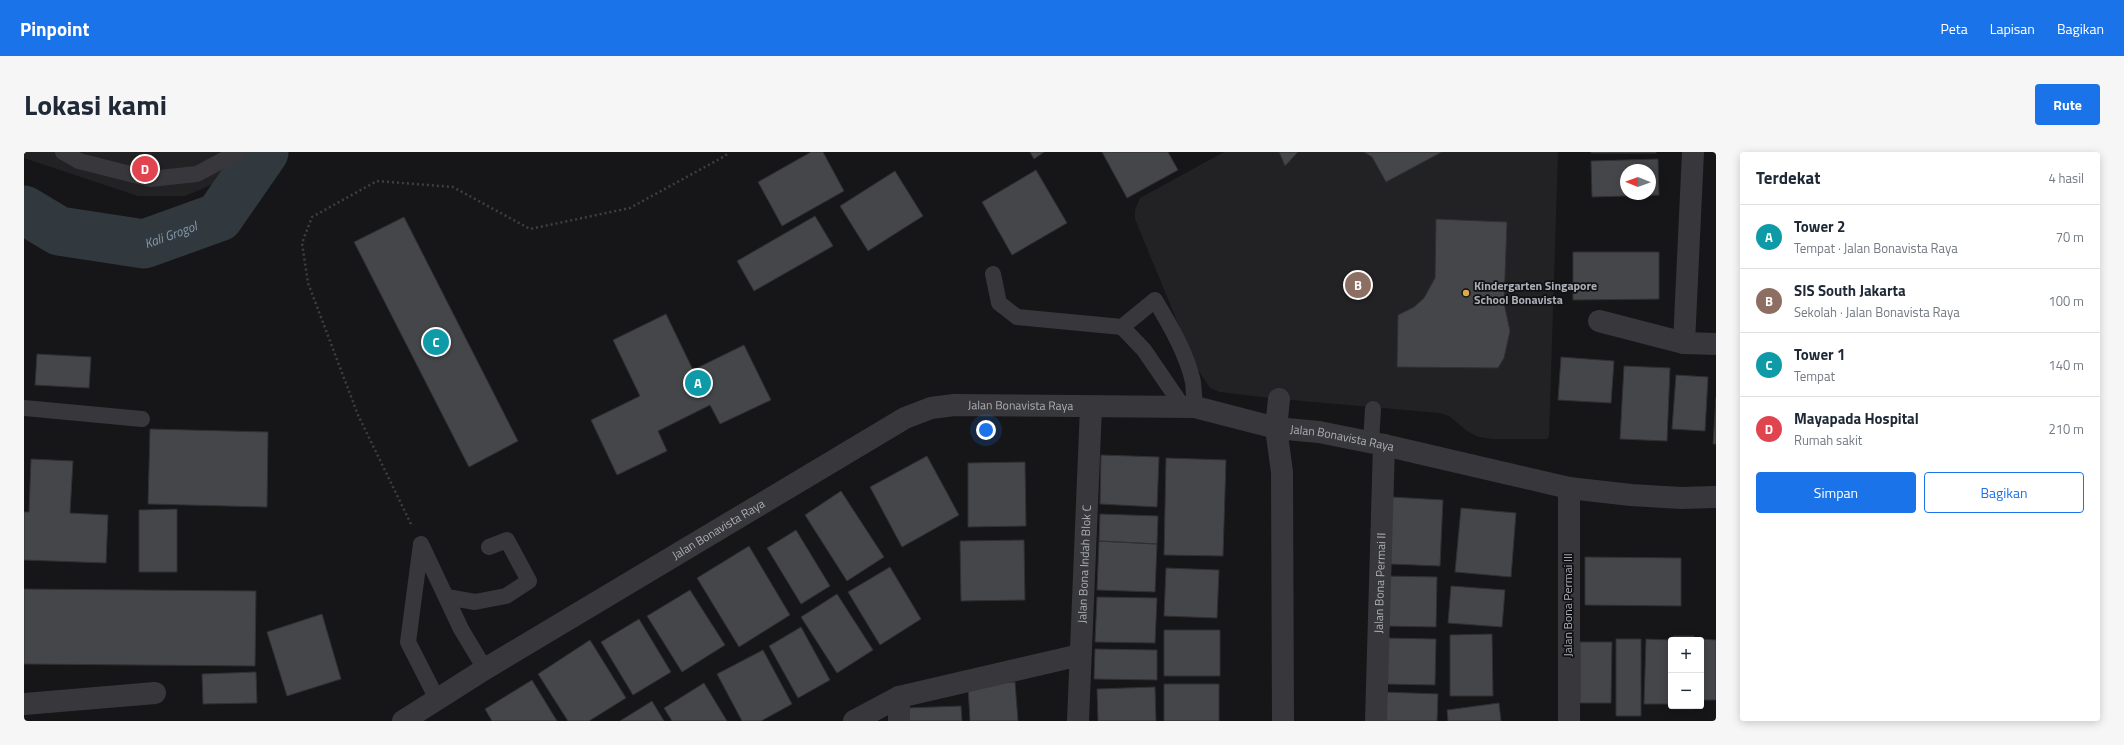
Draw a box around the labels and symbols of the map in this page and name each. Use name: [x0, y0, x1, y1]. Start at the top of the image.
pin: D: [132, 154, 158, 184]
north arrow: [1620, 164, 1656, 200]
water label: Kali Grogol: [141, 215, 202, 253]
pin: B: [1345, 270, 1371, 300]
place label: Kindergarten Singapore School Bonavista: [1474, 276, 1597, 309]
marker: Kindergarten Singapore School Bonavista: [1461, 288, 1471, 298]
pin: C: [423, 327, 449, 357]
pin: A: [685, 368, 711, 398]
street label: Jalan Bonavista Raya: [968, 395, 1073, 415]
street label: Jalan Bonavista Raya: [1289, 419, 1396, 456]
your location: [976, 420, 996, 440]
street label: Jalan Bonavista Raya: [668, 494, 768, 564]
street label: Jalan Bona Indah Blok C: [1072, 504, 1096, 624]
street label: Jalan Bona Permai II: [1369, 532, 1390, 634]
street label: Jalan Bona Permai III: [1558, 553, 1577, 657]

